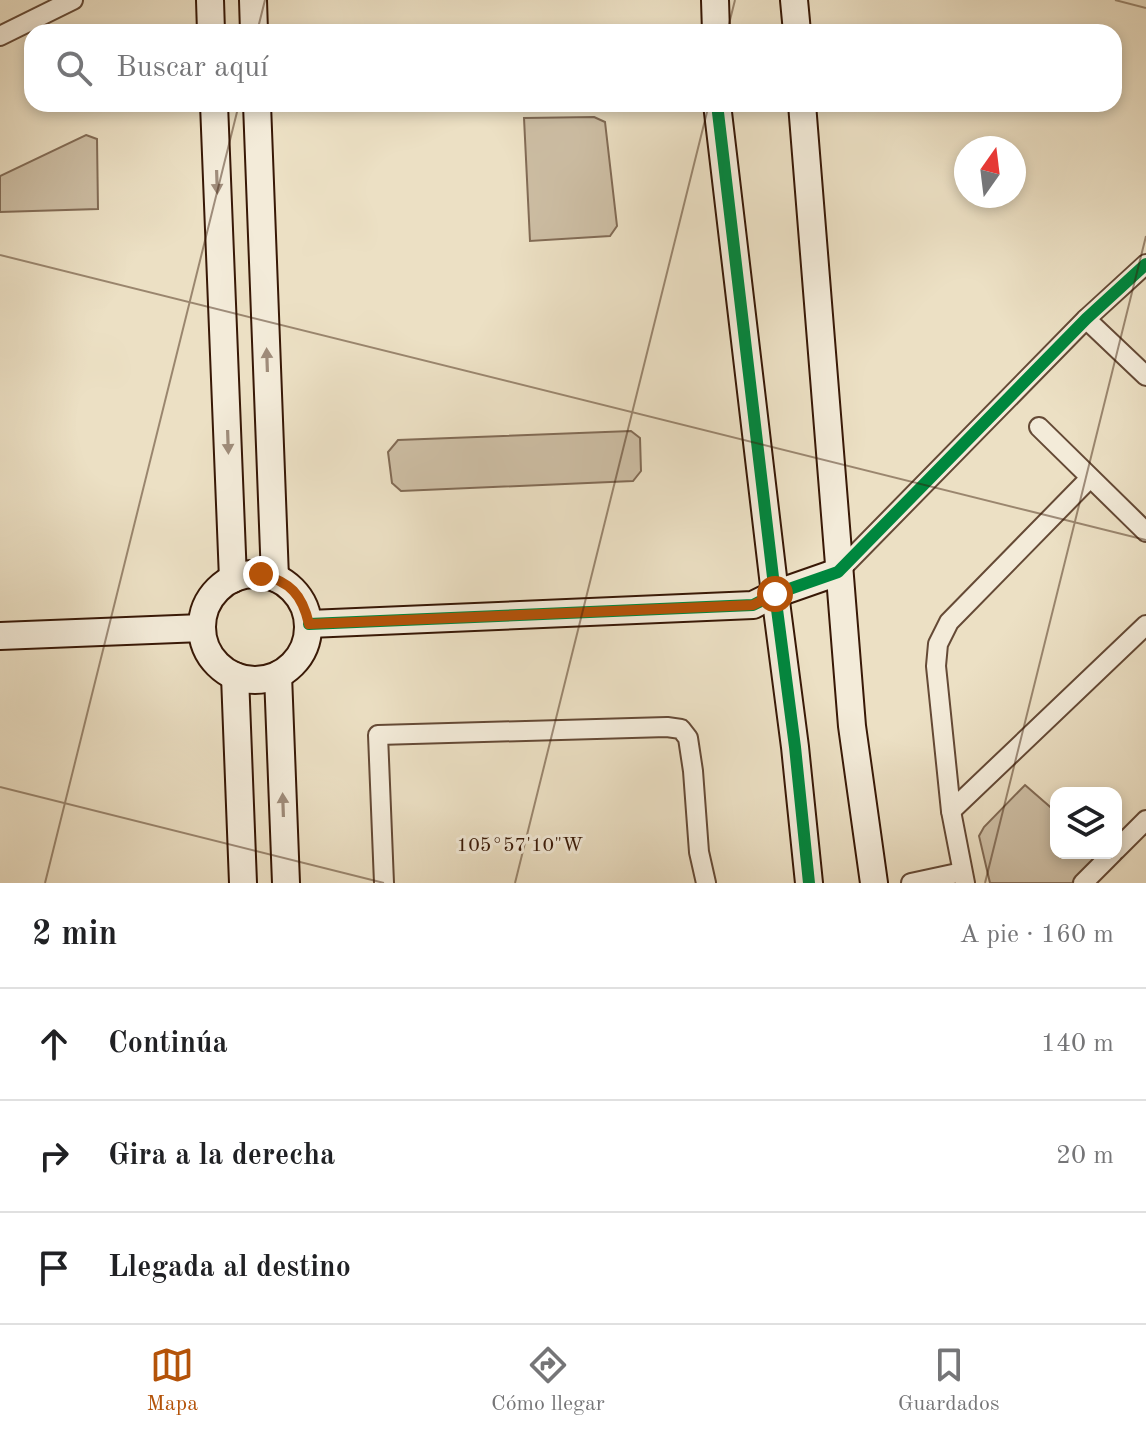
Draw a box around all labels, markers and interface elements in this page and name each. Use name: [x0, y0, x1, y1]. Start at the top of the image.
search box: [24, 24, 1122, 112]
icon: search: [52, 46, 96, 90]
text: Buscar aquí: [116, 53, 268, 83]
north arrow: [954, 136, 1026, 208]
one-way arrow: [211, 170, 224, 195]
one-way arrow: [260, 347, 273, 372]
one-way arrow: [221, 430, 234, 455]
route end: [243, 556, 279, 592]
route start: [757, 576, 793, 612]
map controls: [1050, 787, 1122, 859]
button: layers: [1050, 787, 1122, 859]
one-way arrow: [277, 792, 290, 817]
text: 105°57'10"W: [457, 836, 583, 856]
text: 2 min: [32, 918, 117, 952]
text: A pie · 160 m: [959, 922, 1114, 948]
icon: ahead: [32, 1022, 76, 1066]
text: Continúa: [108, 1029, 228, 1059]
text: 140 m: [1041, 1031, 1114, 1057]
icon: right: [32, 1134, 76, 1178]
text: Gira a la derecha: [108, 1141, 335, 1171]
text: 20 m: [1056, 1143, 1114, 1169]
icon: arrive: [32, 1246, 76, 1290]
text: Llegada al destino: [108, 1253, 351, 1283]
tab: Mapa: [146, 1343, 198, 1418]
tab: Cómo llegar: [491, 1343, 605, 1418]
tab: Guardados: [898, 1343, 1000, 1418]

